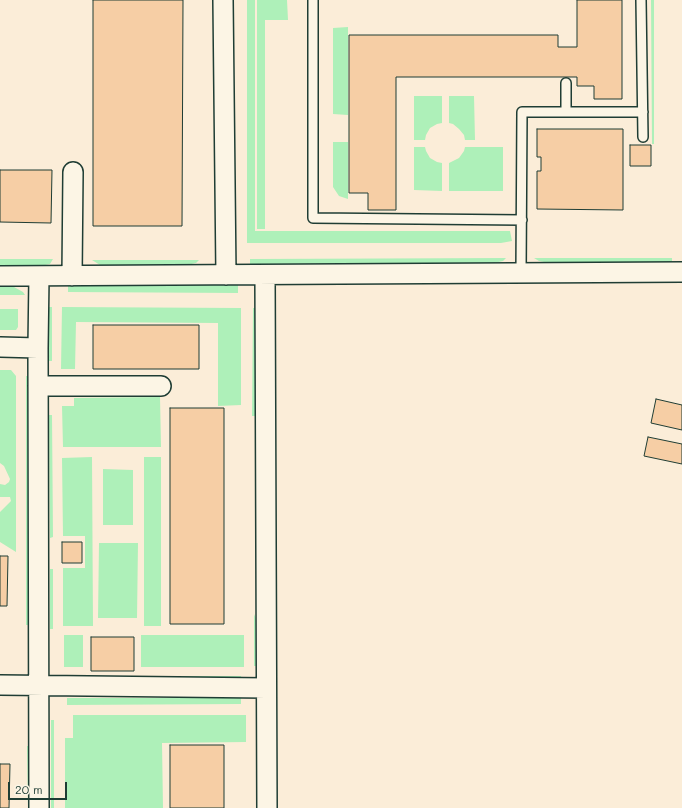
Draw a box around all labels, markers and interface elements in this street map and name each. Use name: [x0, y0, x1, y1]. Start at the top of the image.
scale bar: [10, 774, 69, 800]
text: 20 m: [15, 781, 43, 797]

